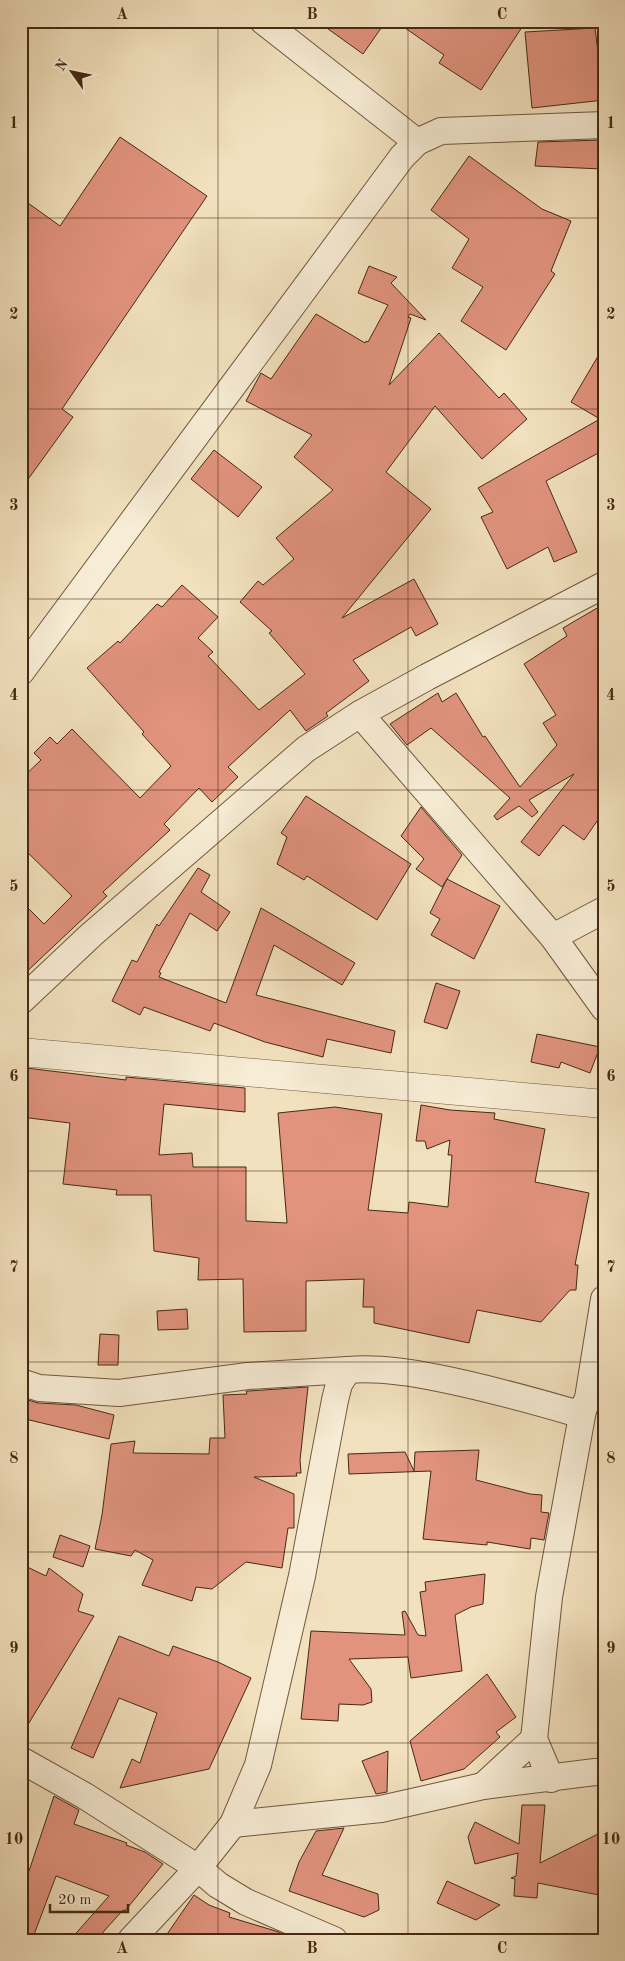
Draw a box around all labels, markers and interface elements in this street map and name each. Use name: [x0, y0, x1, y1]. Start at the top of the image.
text: A: [116, 7, 128, 23]
text: B: [306, 7, 318, 23]
text: C: [497, 7, 507, 23]
north arrow: [48, 48, 98, 98]
text: N: [53, 57, 71, 74]
text: 1: [9, 116, 19, 132]
text: 1: [606, 116, 616, 132]
text: 2: [9, 307, 19, 323]
text: 2: [606, 307, 616, 323]
text: 3: [9, 498, 19, 514]
text: 3: [606, 498, 616, 514]
text: 4: [9, 688, 19, 704]
text: 4: [606, 688, 616, 704]
text: 5: [9, 879, 19, 895]
text: 5: [606, 879, 616, 895]
text: 6: [9, 1069, 19, 1085]
text: 6: [606, 1069, 616, 1085]
text: 7: [9, 1260, 19, 1276]
text: 7: [606, 1260, 616, 1276]
text: 8: [9, 1451, 19, 1467]
text: 8: [606, 1451, 616, 1467]
text: 9: [9, 1641, 19, 1657]
text: 9: [606, 1641, 616, 1657]
text: 10: [5, 1832, 23, 1848]
text: 10: [602, 1832, 620, 1848]
scale bar: [50, 1881, 128, 1913]
text: 20 m: [58, 1893, 92, 1908]
text: A: [116, 1941, 128, 1957]
text: B: [306, 1941, 318, 1957]
text: C: [497, 1941, 507, 1957]

